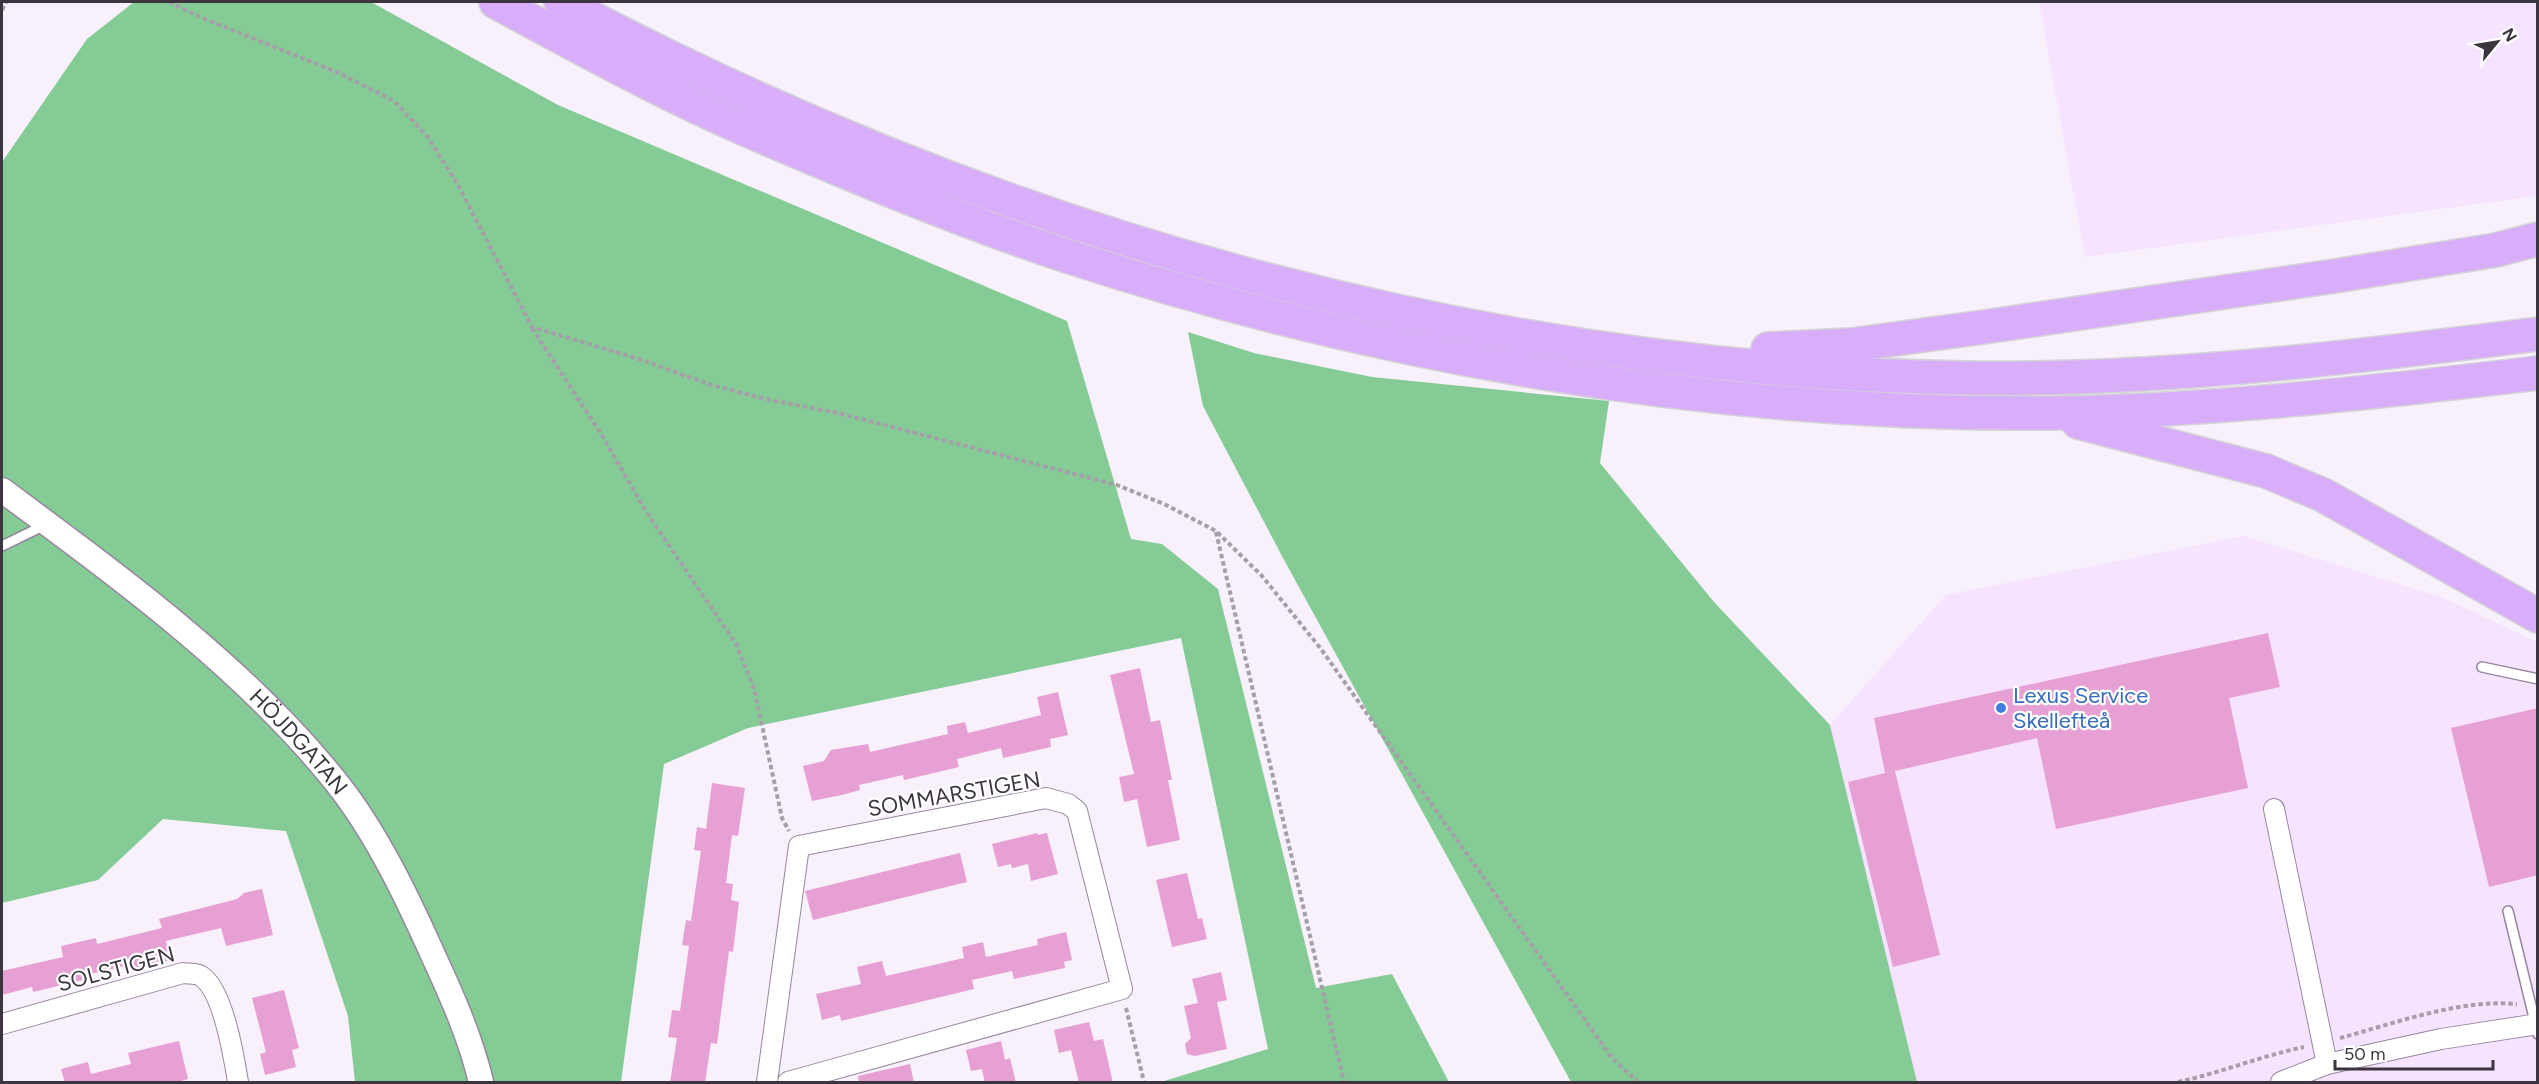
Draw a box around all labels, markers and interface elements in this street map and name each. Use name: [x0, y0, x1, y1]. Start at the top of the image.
north arrow: [2467, 12, 2527, 72]
text: N: [2498, 25, 2521, 45]
place label: Lexus Service Skellefteå: [2013, 682, 2148, 734]
street label: HÖJDGATAN: [244, 683, 354, 800]
marker: Lexus Service Skellefteå: [1994, 701, 2008, 715]
street label: SOMMARSTIGEN: [866, 766, 1042, 822]
street label: SOLSTIGEN: [54, 940, 178, 998]
scale bar: [2335, 1033, 2492, 1071]
text: 50 m: [2344, 1043, 2386, 1065]

